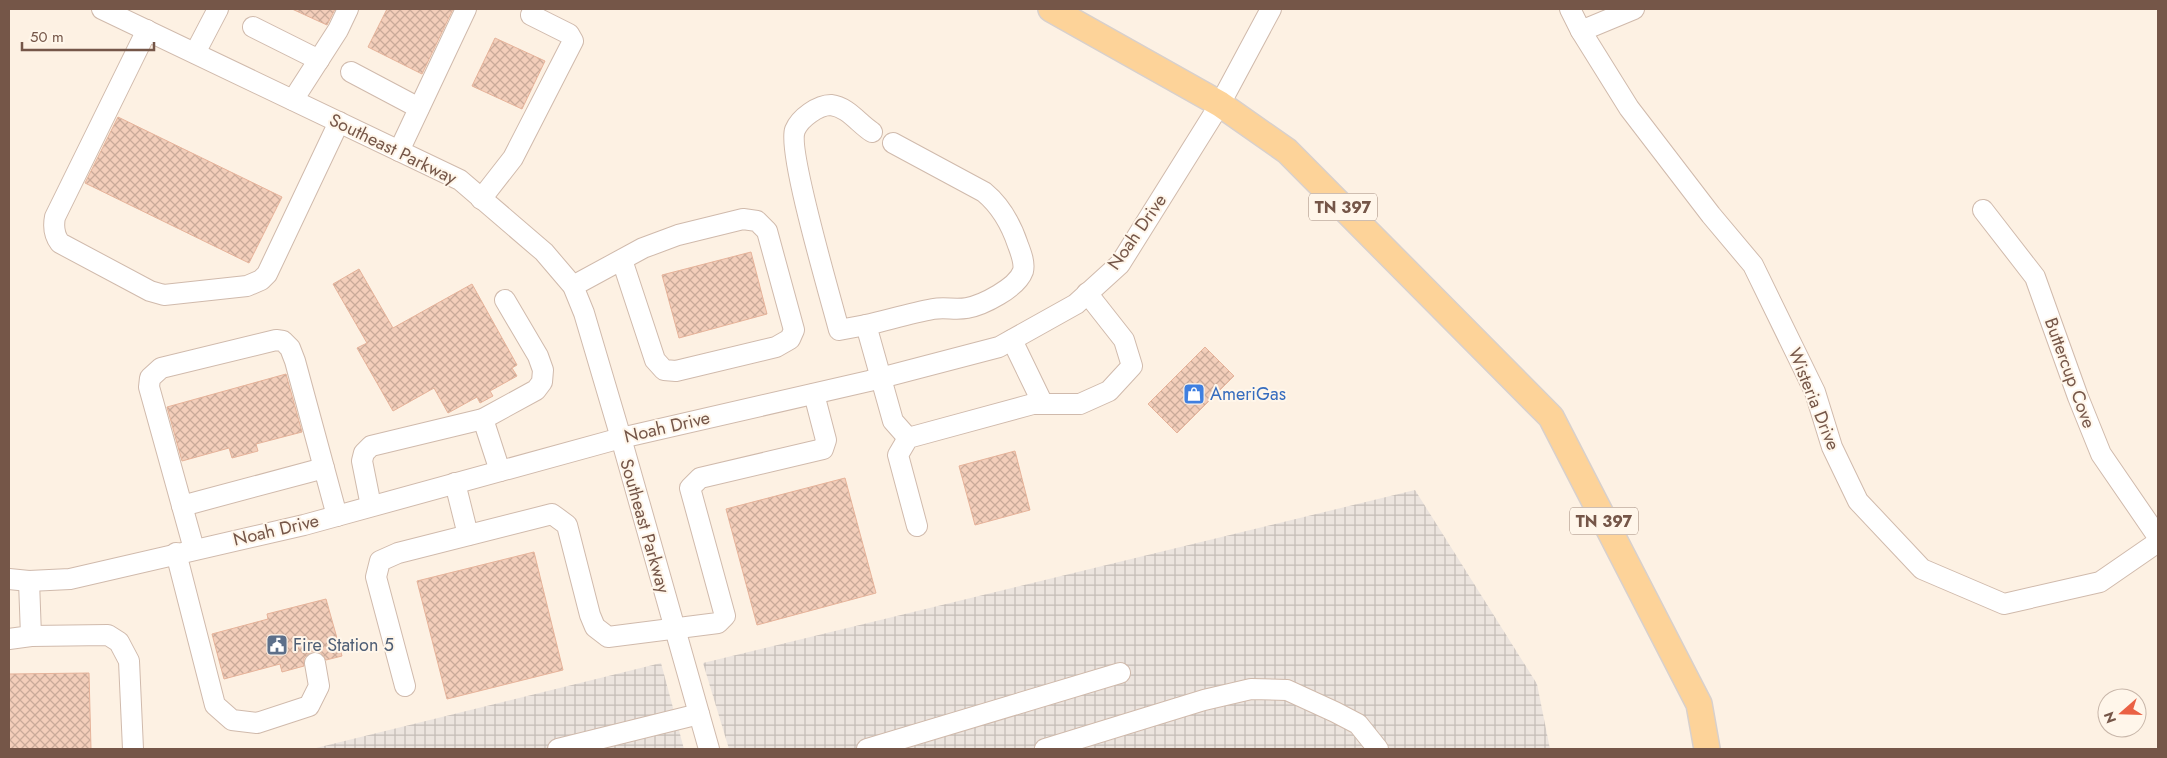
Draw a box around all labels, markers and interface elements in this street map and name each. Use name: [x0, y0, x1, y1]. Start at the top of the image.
scale bar: [22, 20, 155, 52]
text: 50 m: [30, 26, 64, 48]
street label: Southeast Parkway: [325, 107, 461, 191]
street label: Noah Drive: [1101, 189, 1173, 275]
road number: TN 397: [1309, 193, 1377, 220]
street label: Buttercup Cove: [2038, 314, 2102, 432]
street label: Wisteria Drive: [1782, 344, 1846, 454]
place label: AmeriGas: [1210, 381, 1286, 407]
shop icon: AmeriGas: [1182, 382, 1206, 406]
street label: Noah Drive: [622, 405, 712, 449]
street label: Southeast Parkway: [613, 456, 677, 596]
street label: Noah Drive: [231, 508, 321, 552]
road number: TN 397: [1570, 508, 1638, 534]
place label: Fire Station 5: [293, 632, 394, 658]
public building icon: Fire Station 5: [265, 633, 289, 657]
north arrow: [2097, 688, 2147, 738]
text: N: [2098, 709, 2121, 726]

